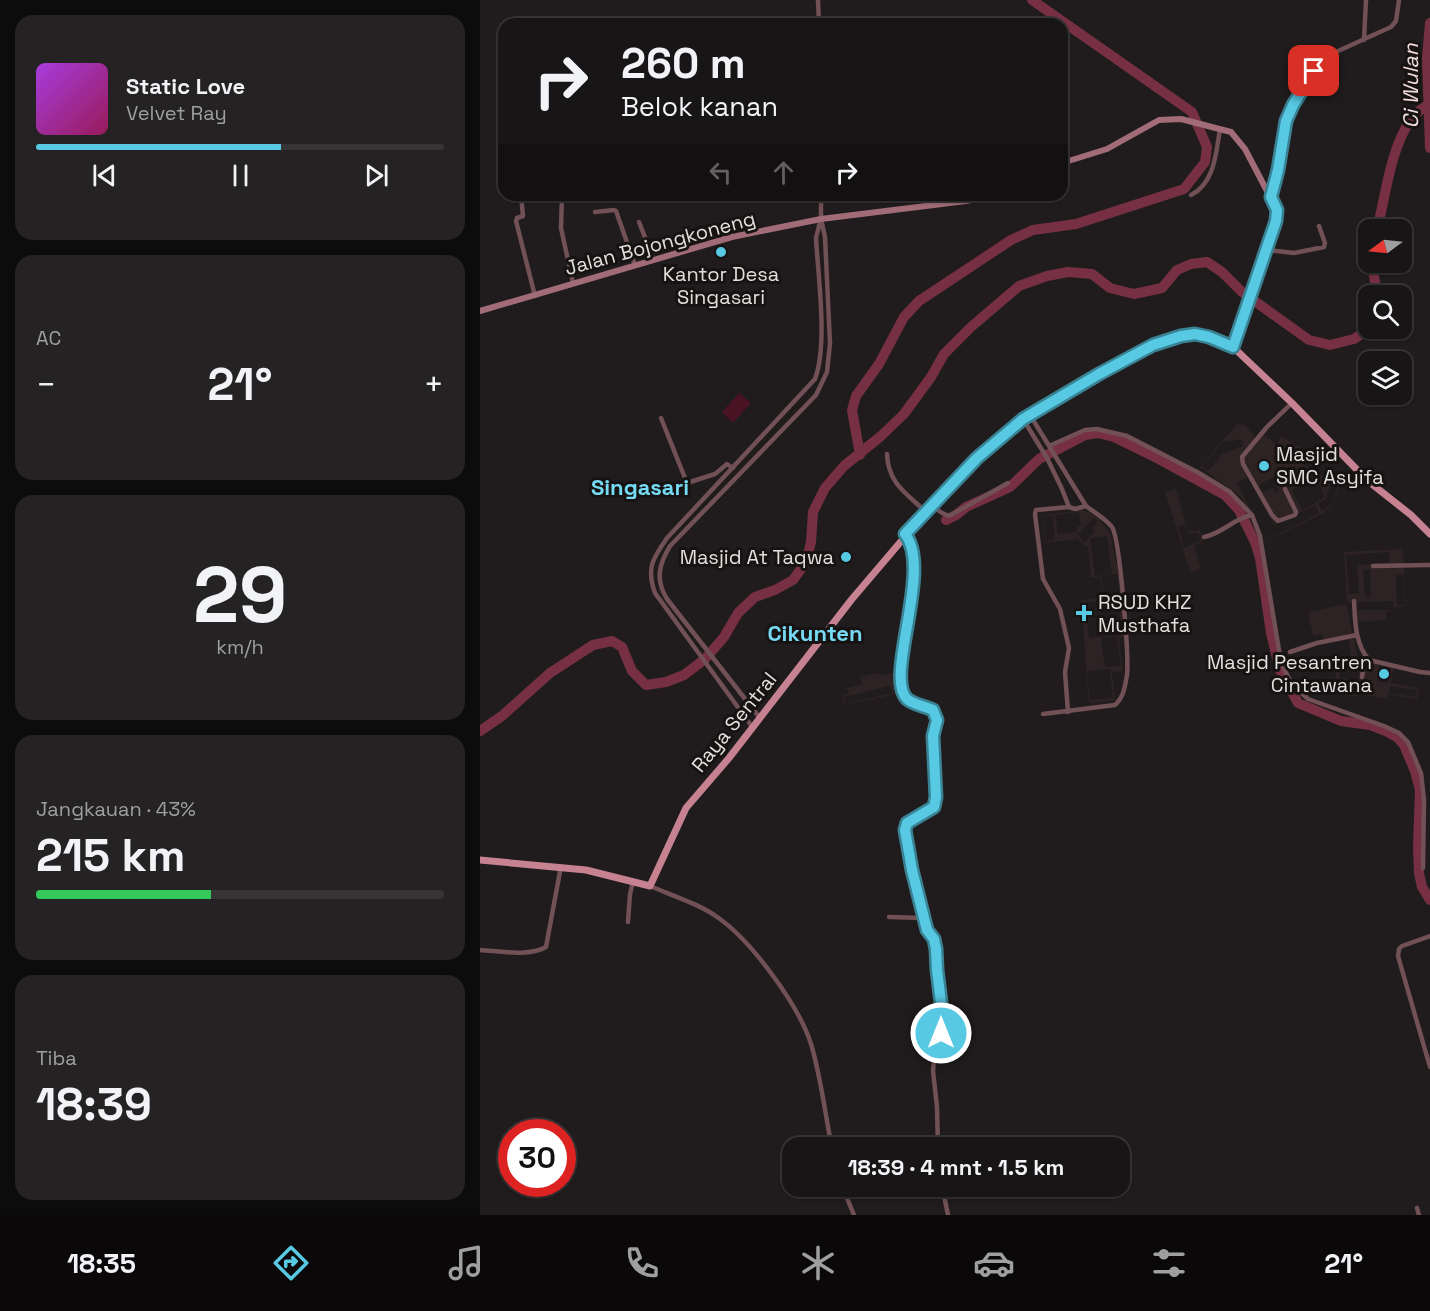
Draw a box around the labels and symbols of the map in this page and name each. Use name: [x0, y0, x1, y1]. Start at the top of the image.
water label: Ci Wulan: [1397, 42, 1424, 129]
pin: [1288, 45, 1339, 96]
street label: Jalan Bojongkoneng: [562, 205, 758, 281]
north arrow: [1358, 219, 1412, 273]
marker: Kantor Desa Singasari: [714, 245, 728, 259]
place label: Kantor Desa Singasari: [663, 261, 779, 310]
place label: Masjid SMC Asyifa: [1276, 441, 1384, 490]
marker: Masjid SMC Asyifa: [1257, 459, 1271, 473]
district label: Singasari: [591, 473, 689, 501]
place label: Masjid At Taqwa: [680, 544, 834, 570]
marker: Masjid At Taqwa: [839, 550, 853, 564]
place label: RSUD KHZ Musthafa: [1098, 589, 1191, 638]
marker: RSUD KHZ Musthafa: [1075, 604, 1093, 622]
district label: Cikunten: [767, 619, 863, 647]
place label: Masjid Pesantren Cintawana: [1207, 649, 1372, 698]
street label: Raya Sentral: [686, 667, 782, 777]
marker: Masjid Pesantren Cintawana: [1377, 667, 1391, 681]
position arrow: [909, 1001, 973, 1065]
speed limit sign: 30: [498, 1119, 576, 1197]

